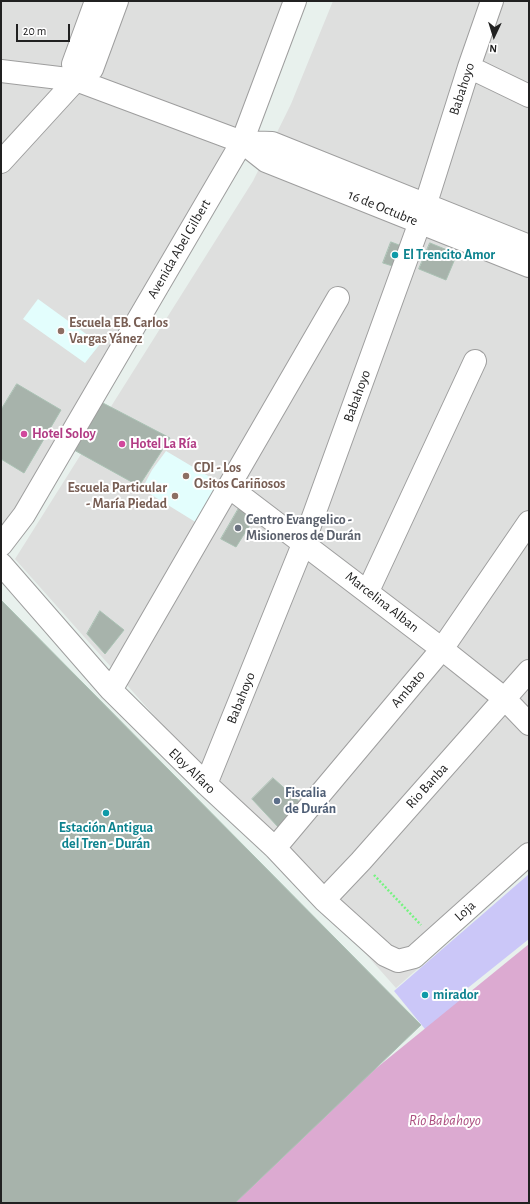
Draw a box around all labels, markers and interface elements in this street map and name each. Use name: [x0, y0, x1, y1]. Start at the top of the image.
scale bar: [18, 16, 72, 42]
north arrow: [474, 16, 514, 56]
text: 20 m: [23, 25, 46, 37]
text: N: [489, 43, 497, 54]
street label: Babahoyo: [446, 61, 478, 117]
street label: 16 de Octubre: [346, 186, 420, 230]
street label: Avenida Abel Gilbert: [144, 196, 214, 302]
place label: El Trencito Amor: [403, 247, 495, 263]
marker: El Trencito Amor: [390, 250, 400, 260]
place label: Escuela EB. Carlos Vargas Yánez: [69, 315, 168, 348]
marker: Escuela EB. Carlos Vargas Yánez: [56, 326, 66, 336]
street label: Babahoyo: [340, 368, 374, 424]
place label: Hotel Soloy: [32, 426, 96, 442]
marker: Hotel Soloy: [19, 429, 29, 439]
place label: Hotel La Ría: [130, 436, 197, 452]
marker: Hotel La Ría: [117, 439, 127, 449]
place label: CDI - Los Ositos Cariñosos: [194, 460, 285, 492]
marker: CDI - Los Ositos Cariñosos: [181, 471, 191, 481]
place label: Escuela Particular - María Piedad: [67, 480, 167, 512]
marker: Escuela Particular - María Piedad: [170, 491, 180, 501]
place label: Centro Evangelico - Misioneros de Durán: [246, 512, 361, 544]
marker: Centro Evangelico - Misioneros de Durán: [233, 523, 243, 533]
street label: Marcelina Alban: [342, 568, 422, 636]
street label: Ambato: [387, 667, 429, 711]
street label: Babahoyo: [223, 670, 259, 726]
street label: Eloy Alfaro: [165, 745, 219, 797]
street label: Rio Banba: [402, 760, 452, 812]
place label: Fiscalia de Durán: [285, 785, 336, 818]
marker: Fiscalia de Durán: [272, 796, 282, 806]
marker: Estación Antigua del Tren - Durán: [101, 808, 111, 818]
place label: Estación Antigua del Tren - Durán: [59, 820, 153, 852]
street label: Loja: [451, 897, 479, 925]
place label: mirador: [433, 987, 478, 1003]
marker: mirador: [420, 990, 430, 1000]
water label: Río Babahoyo: [409, 1111, 481, 1129]

